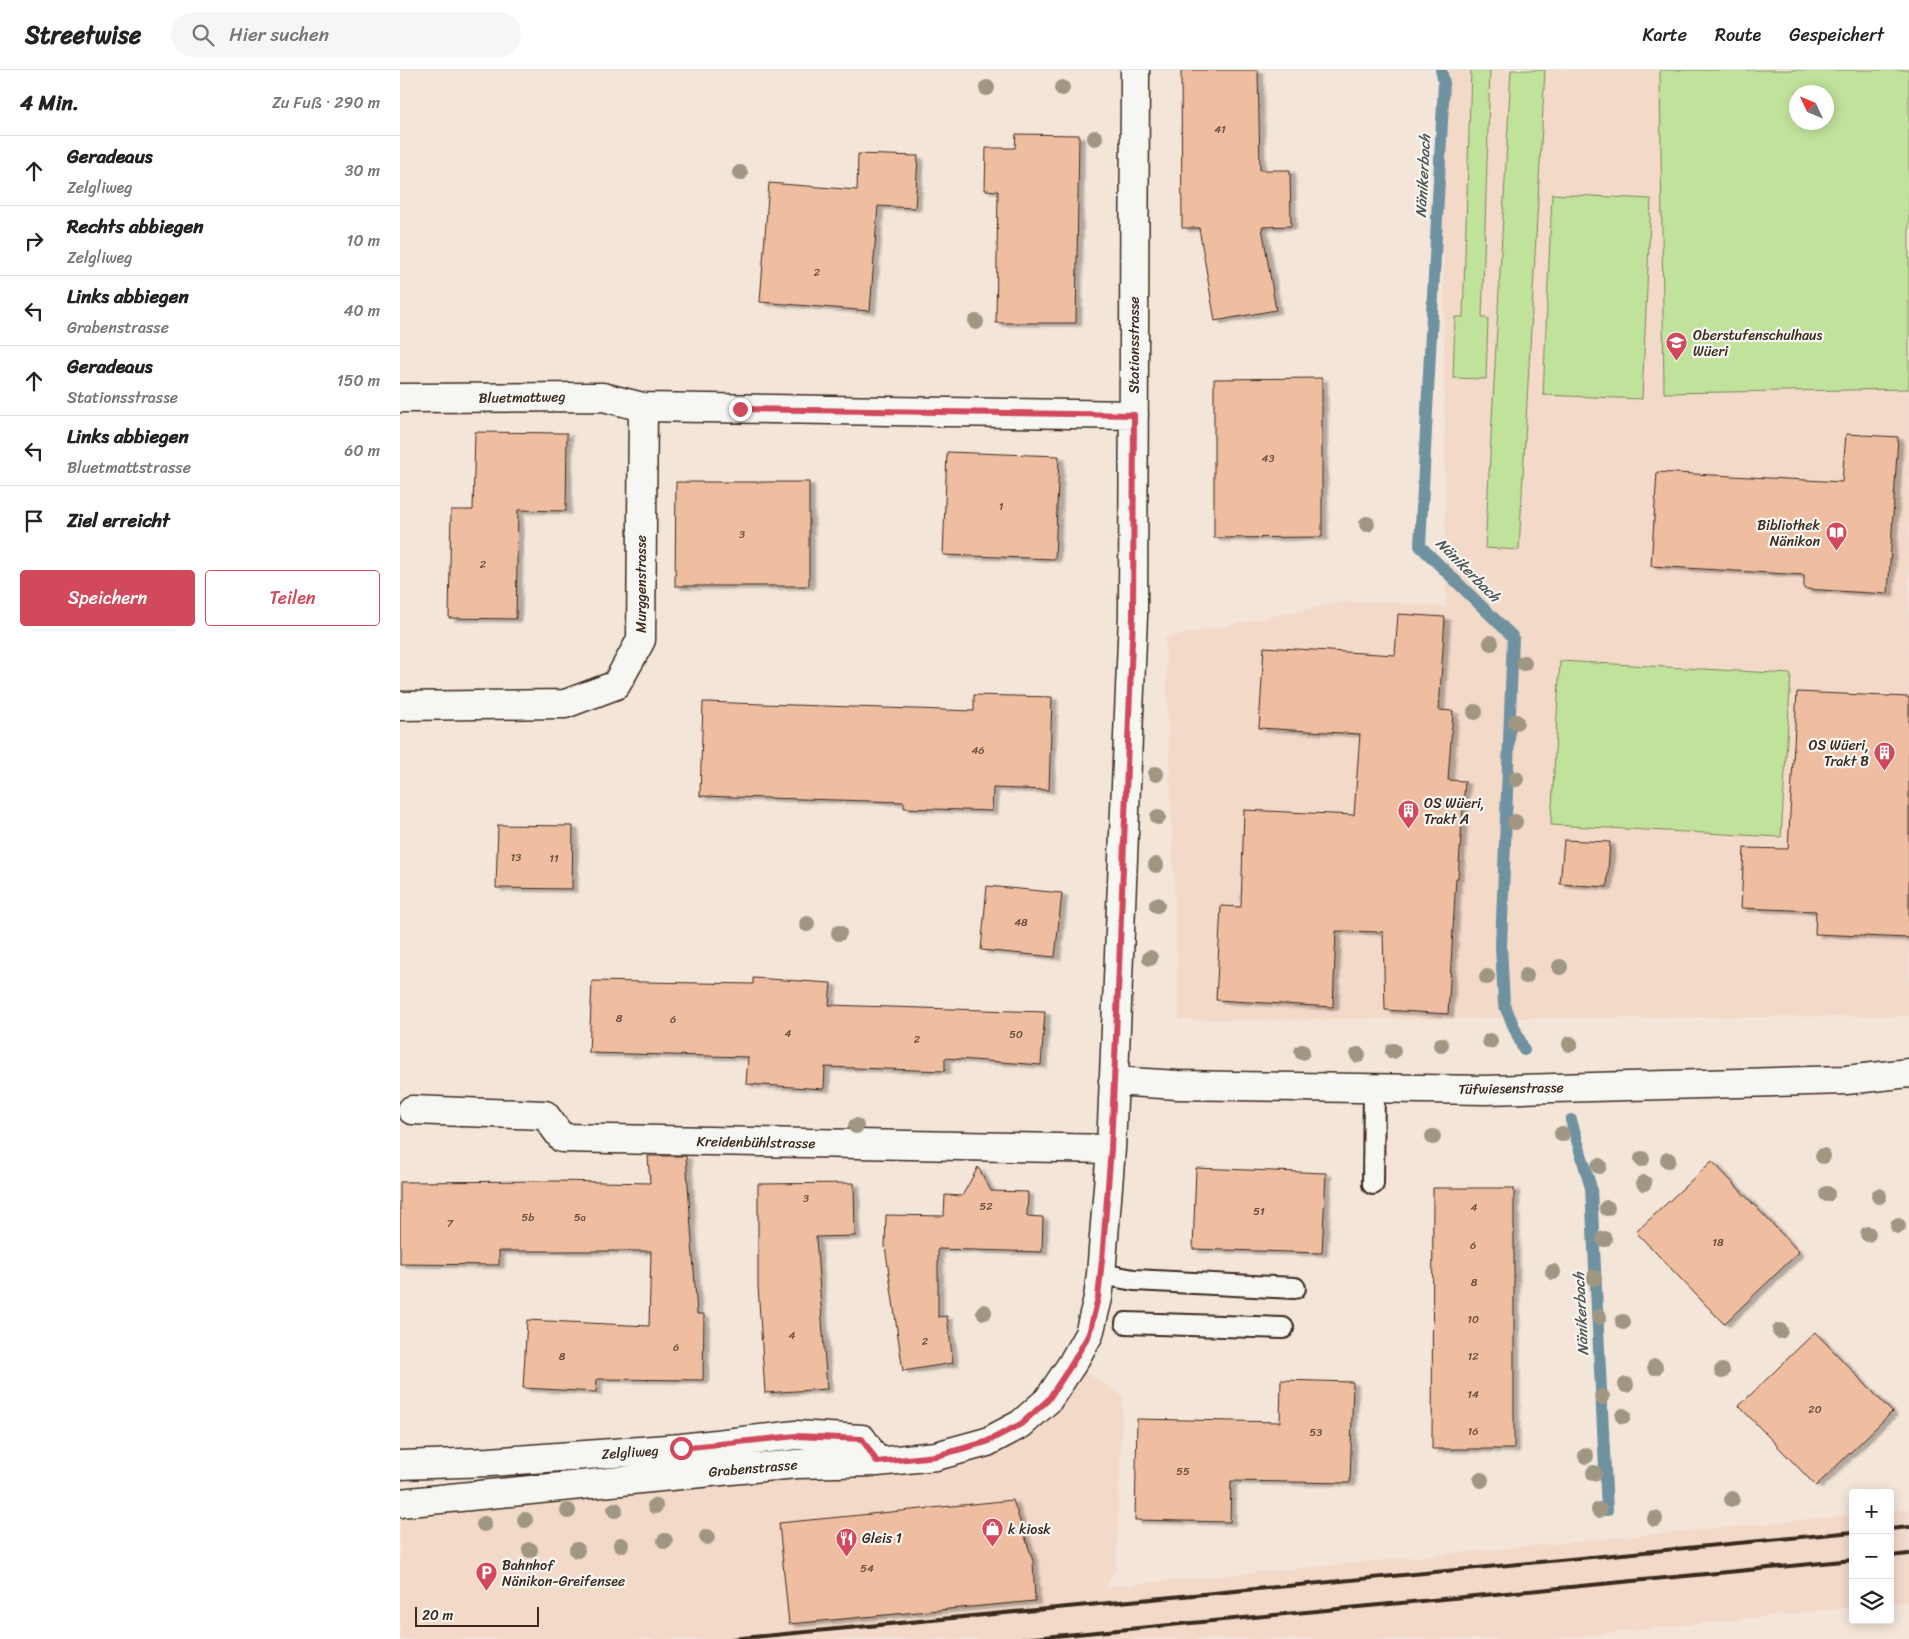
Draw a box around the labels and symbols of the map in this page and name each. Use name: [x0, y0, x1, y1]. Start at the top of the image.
north arrow: [1789, 85, 1834, 130]
house number: 41: [1214, 120, 1226, 139]
water label: Nänikerbach: [1408, 133, 1438, 218]
house number: 2: [814, 263, 821, 282]
street label: Stationsstrasse: [1122, 296, 1147, 394]
place label: Oberstufenschulhaus Wüeri: [1693, 323, 1823, 364]
school or university icon: Oberstufenschulhaus Wüeri: [1665, 331, 1689, 362]
street label: Bluetmattweg: [478, 384, 566, 411]
route end: [729, 398, 752, 421]
house number: 43: [1262, 449, 1274, 468]
house number: 1: [999, 497, 1004, 516]
place label: Bibliothek Nänikon: [1757, 513, 1821, 554]
library icon: Bibliothek Nänikon: [1824, 521, 1848, 552]
house number: 3: [739, 525, 745, 544]
water label: Nänikerbach: [1429, 531, 1507, 609]
street label: Murggenstrasse: [629, 535, 654, 633]
house number: 2: [480, 555, 487, 574]
place label: OS Wüeri, Trakt B: [1808, 733, 1869, 774]
house number: 46: [971, 741, 985, 760]
building icon: OS Wüeri, Trakt B: [1873, 741, 1897, 772]
place label: OS Wüeri, Trakt A: [1424, 791, 1485, 832]
building icon: OS Wüeri, Trakt A: [1396, 799, 1420, 830]
house number: 13: [511, 848, 521, 867]
house number: 11: [549, 849, 559, 868]
house number: 48: [1014, 913, 1028, 932]
house number: 8: [616, 1009, 623, 1028]
house number: 6: [670, 1010, 676, 1029]
house number: 4: [785, 1024, 792, 1043]
house number: 50: [1009, 1025, 1023, 1044]
house number: 2: [914, 1030, 921, 1049]
street label: Tüfwiesenstrasse: [1458, 1075, 1564, 1102]
street label: Kreidenbühlstrasse: [696, 1129, 816, 1156]
house number: 3: [803, 1189, 809, 1208]
house number: 52: [979, 1197, 993, 1216]
house number: 4: [1471, 1198, 1478, 1217]
house number: 51: [1253, 1202, 1265, 1221]
house number: 5b: [522, 1208, 534, 1227]
house number: 5a: [574, 1208, 587, 1227]
house number: 7: [447, 1214, 454, 1233]
house number: 18: [1712, 1233, 1724, 1252]
house number: 6: [1470, 1236, 1476, 1255]
water label: Nänikerbach: [1566, 1271, 1596, 1356]
house number: 8: [1471, 1273, 1478, 1292]
house number: 10: [1467, 1310, 1479, 1329]
house number: 4: [789, 1326, 796, 1345]
house number: 2: [922, 1332, 929, 1351]
house number: 6: [673, 1338, 679, 1357]
house number: 8: [559, 1347, 566, 1366]
house number: 12: [1467, 1347, 1479, 1366]
house number: 14: [1467, 1385, 1479, 1404]
house number: 20: [1808, 1400, 1822, 1419]
house number: 16: [1468, 1422, 1478, 1441]
house number: 53: [1310, 1423, 1322, 1442]
route start: [670, 1437, 693, 1460]
street label: Zelgliweg: [601, 1438, 659, 1467]
street label: Grabenstrasse: [708, 1452, 799, 1485]
house number: 55: [1176, 1462, 1190, 1481]
shop icon: k kiosk: [980, 1517, 1004, 1548]
place label: k kiosk: [1008, 1517, 1051, 1542]
restaurant icon: Gleis 1: [834, 1526, 858, 1557]
place label: Gleis 1: [862, 1526, 902, 1551]
place label: Bahnhof Nänikon-Greifensee: [502, 1553, 625, 1594]
house number: 54: [860, 1559, 874, 1578]
parking icon: Bahnhof Nänikon-Greifensee: [474, 1561, 498, 1592]
scale bar: [415, 1604, 539, 1627]

